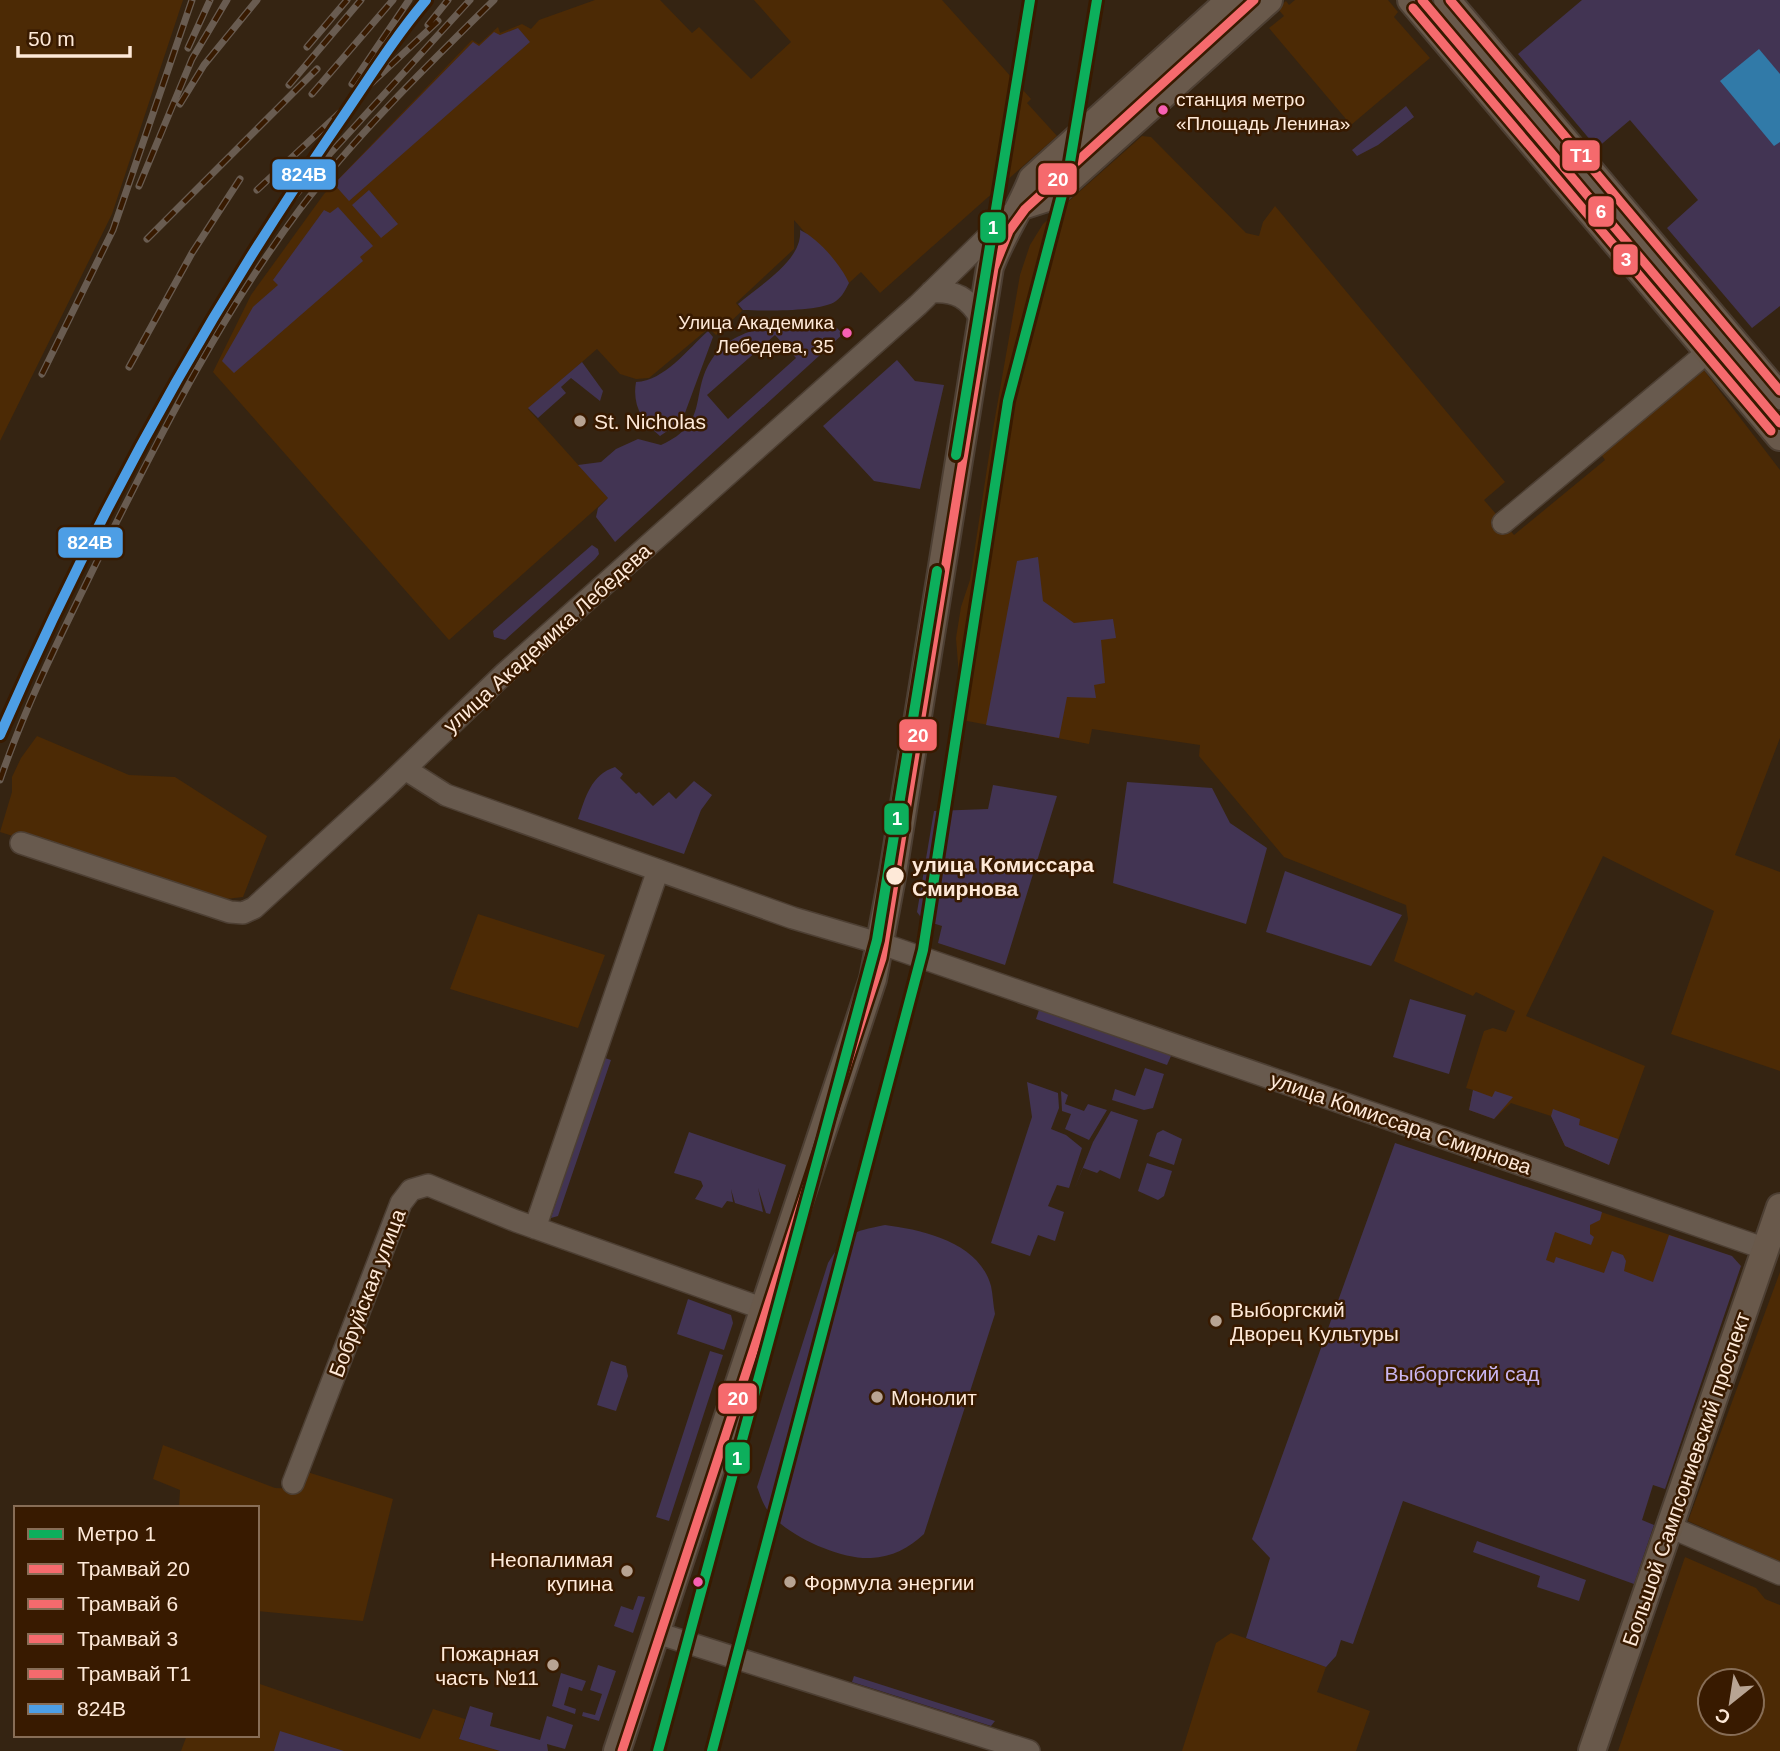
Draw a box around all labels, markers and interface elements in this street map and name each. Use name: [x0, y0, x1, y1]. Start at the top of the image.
scale bar: [18, 14, 130, 58]
text: 50 m: [28, 27, 75, 50]
place label: станция метро «Площадь Ленина»: [1176, 89, 1350, 134]
marker: станция метро «Площадь Ленина»: [1156, 103, 1170, 117]
line badge: Т1: [1561, 139, 1601, 172]
text: Т1: [1570, 145, 1593, 166]
line badge: 824В: [271, 158, 337, 191]
line badge: 20: [1037, 162, 1078, 196]
text: 824В: [281, 164, 327, 185]
text: 20: [1047, 169, 1069, 190]
line badge: 6: [1587, 195, 1615, 228]
text: 6: [1596, 201, 1606, 222]
line badge: 1: [979, 211, 1007, 244]
text: 1: [988, 217, 999, 238]
line badge: 3: [1612, 243, 1639, 276]
text: 3: [1621, 249, 1631, 270]
place label: Улица Академика Лебедева, 35: [678, 312, 834, 357]
marker: Улица Академика Лебедева, 35: [840, 326, 854, 340]
place label: St. Nicholas: [594, 410, 706, 433]
marker: St. Nicholas: [572, 413, 588, 429]
line badge: 824В: [57, 526, 124, 559]
text: 824В: [67, 532, 113, 553]
street label: улица Академика Лебедева: [439, 539, 656, 737]
line badge: 20: [898, 718, 938, 752]
text: 20: [907, 725, 929, 746]
line badge: 1: [883, 802, 910, 836]
text: 1: [892, 808, 903, 829]
place label: улица Комиссара Смирнова: [912, 853, 1094, 900]
marker: улица Комиссара Смирнова: [884, 865, 906, 887]
street label: улица Комиссара Смирнова: [1268, 1067, 1535, 1179]
street label: Бобруйская улица: [324, 1206, 410, 1380]
place label: Выборгский Дворец Культуры: [1230, 1298, 1399, 1345]
street label: Большой Сампсониевский проспект: [1618, 1309, 1754, 1649]
marker: Выборгский Дворец Культуры: [1208, 1313, 1224, 1329]
park label: Выборгский сад: [1384, 1362, 1540, 1385]
line badge: 20: [717, 1382, 758, 1415]
place label: Монолит: [891, 1386, 977, 1409]
text: 20: [727, 1388, 749, 1409]
marker: Монолит: [869, 1389, 885, 1405]
line badge: 1: [724, 1441, 751, 1475]
text: 1: [732, 1448, 743, 1469]
legend: [14, 1506, 259, 1737]
text: Метро 1: [77, 1522, 156, 1545]
place label: Неопалимая купина: [490, 1548, 613, 1595]
text: Трамвай 20: [77, 1557, 190, 1580]
marker: Неопалимая купина: [619, 1563, 635, 1579]
place label: Формула энергии: [804, 1571, 975, 1594]
marker: Формула энергии: [782, 1574, 798, 1590]
unlabelled marker: [691, 1575, 705, 1589]
text: Трамвай 6: [77, 1592, 178, 1615]
text: Трамвай 3: [77, 1627, 178, 1650]
place label: Пожарная часть №11: [435, 1642, 539, 1689]
marker: Пожарная часть №11: [545, 1657, 561, 1673]
text: Трамвай Т1: [77, 1662, 191, 1685]
north arrow: [1696, 1667, 1766, 1737]
text: 824В: [77, 1697, 126, 1720]
text: С: [1711, 1704, 1734, 1729]

